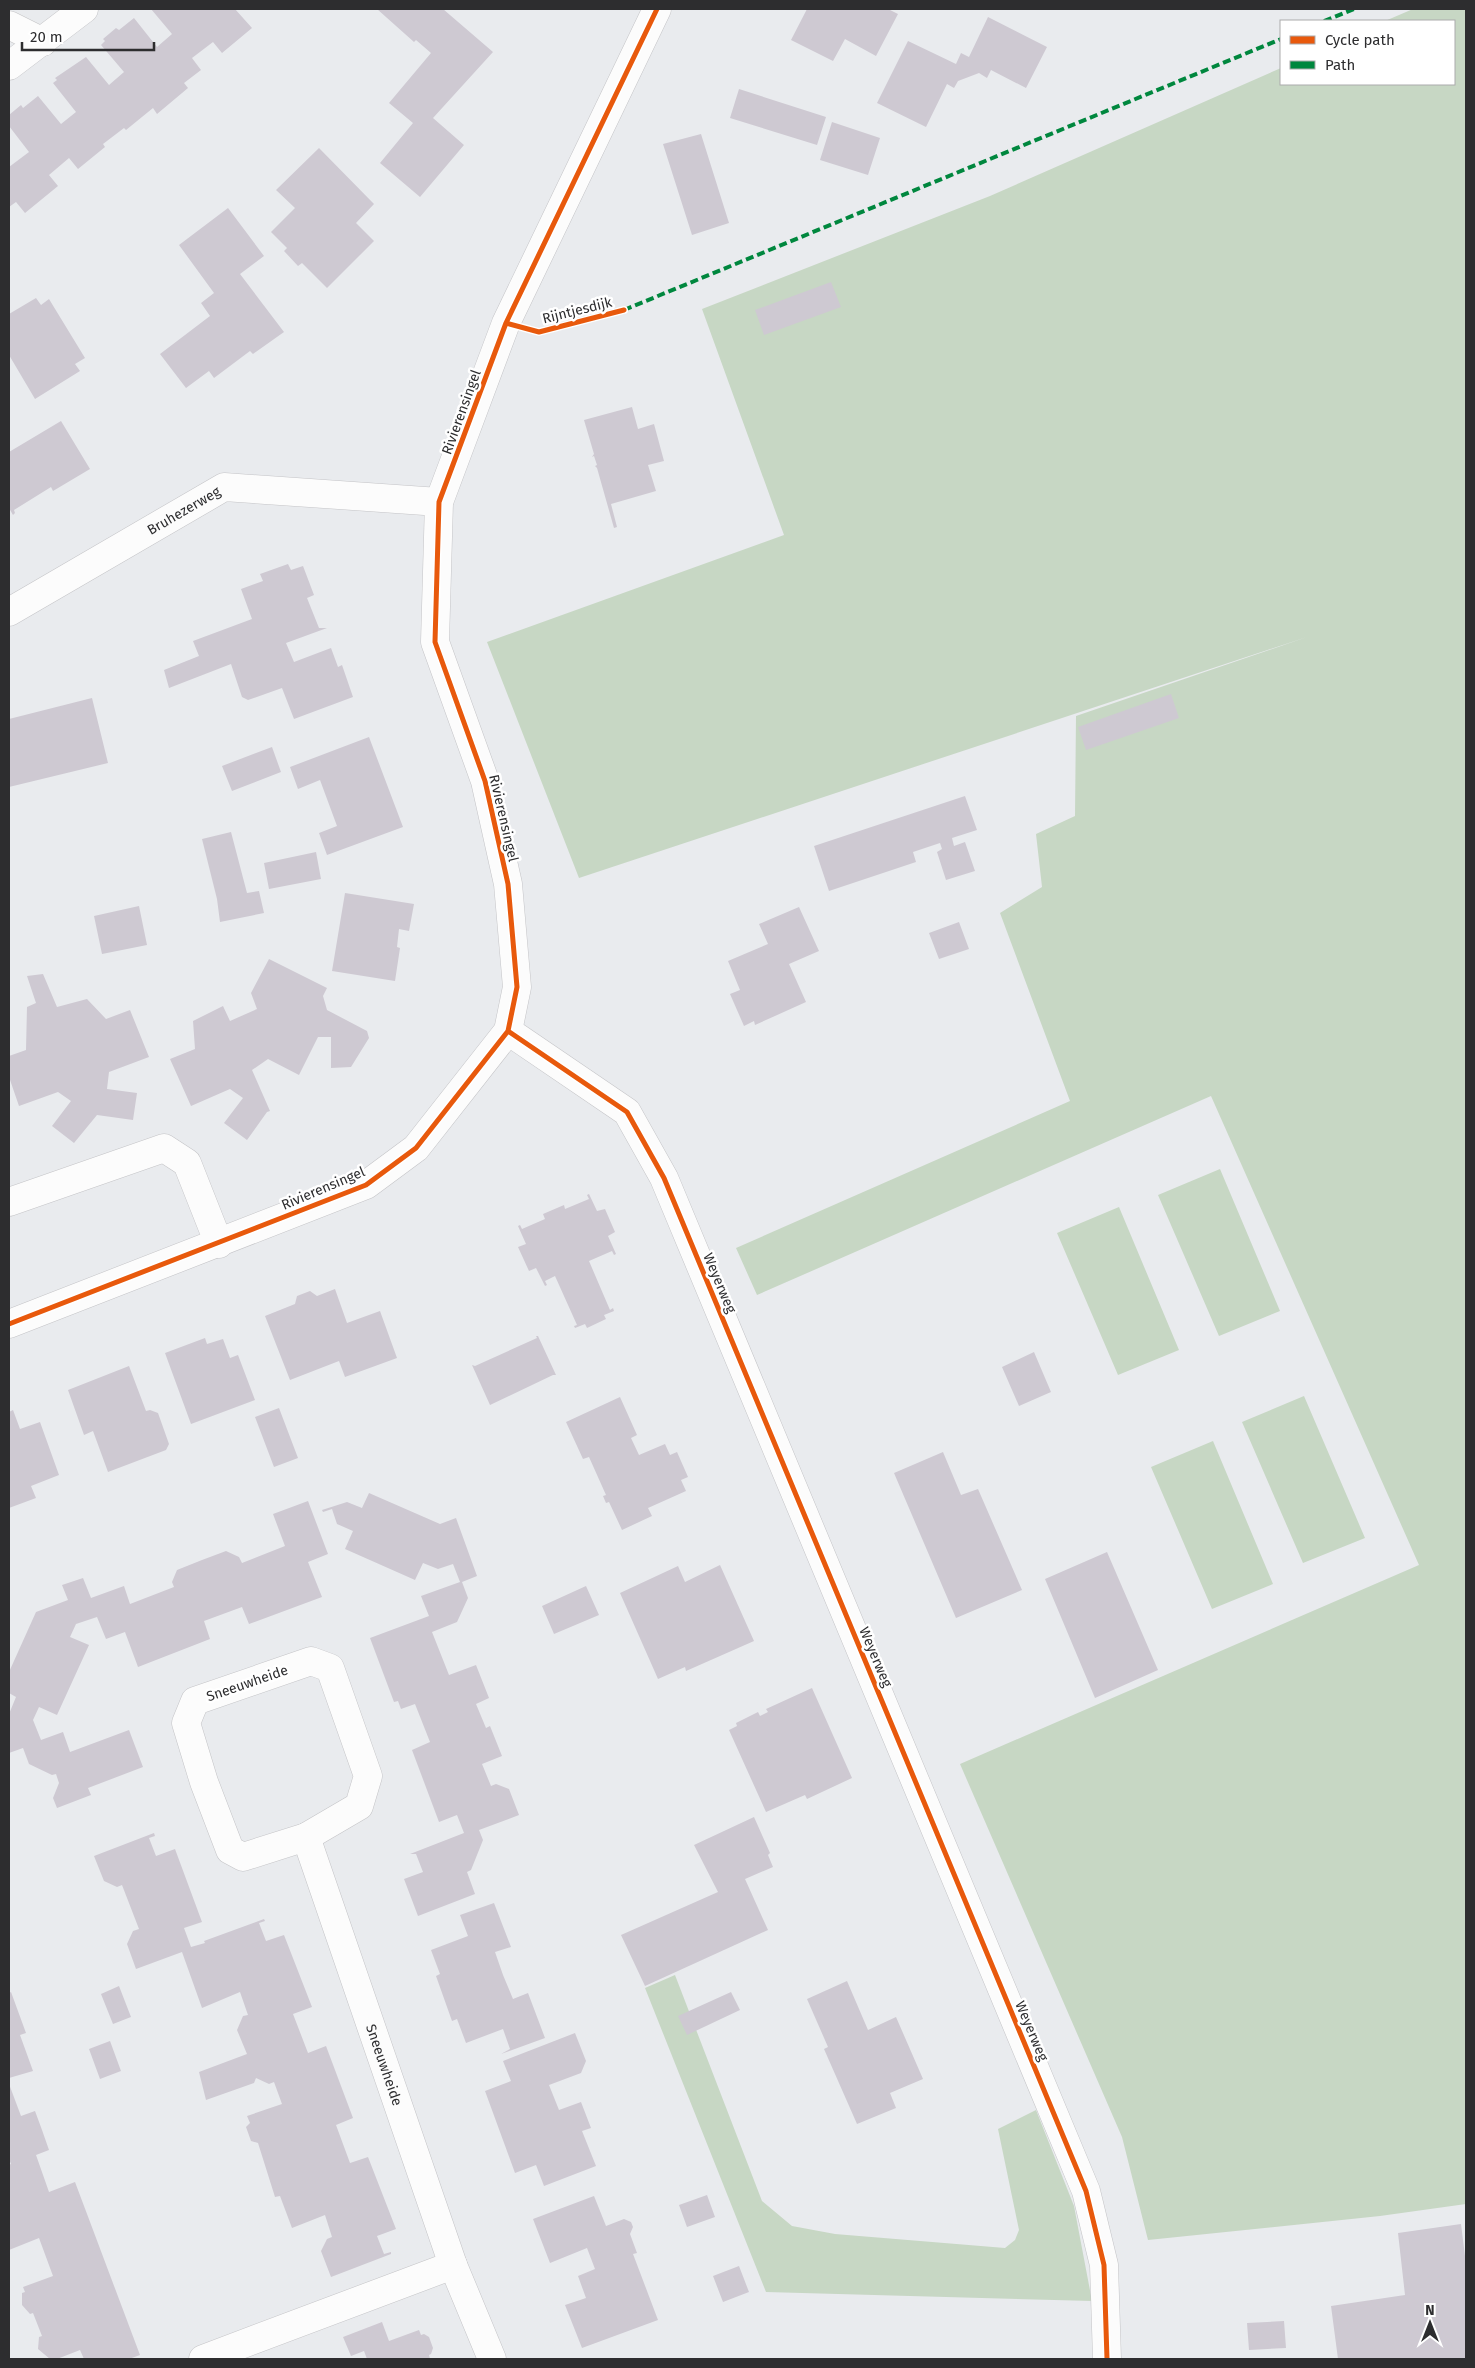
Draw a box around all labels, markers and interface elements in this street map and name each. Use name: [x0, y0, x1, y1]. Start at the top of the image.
scale bar: [22, 20, 155, 52]
legend: [1280, 20, 1455, 85]
text: 20 m: [30, 28, 63, 46]
text: Cycle path: [1325, 31, 1395, 49]
text: Path: [1325, 56, 1355, 74]
street label: Rijntjesdijk: [541, 293, 614, 327]
street label: Rivierensingel: [438, 367, 485, 457]
street label: Bruhezerweg: [144, 483, 224, 539]
street label: Rivierensingel: [485, 773, 522, 863]
street label: Rivierensingel: [279, 1163, 368, 1214]
street label: Weyerweg: [699, 1251, 740, 1317]
street label: Weyerweg: [855, 1625, 896, 1691]
street label: Sneeuwheide: [204, 1662, 290, 1705]
street label: Weyerweg: [1011, 1999, 1052, 2065]
street label: Sneeuwheide: [362, 2022, 406, 2108]
north arrow: [1405, 2298, 1455, 2348]
text: N: [1425, 2302, 1435, 2319]

